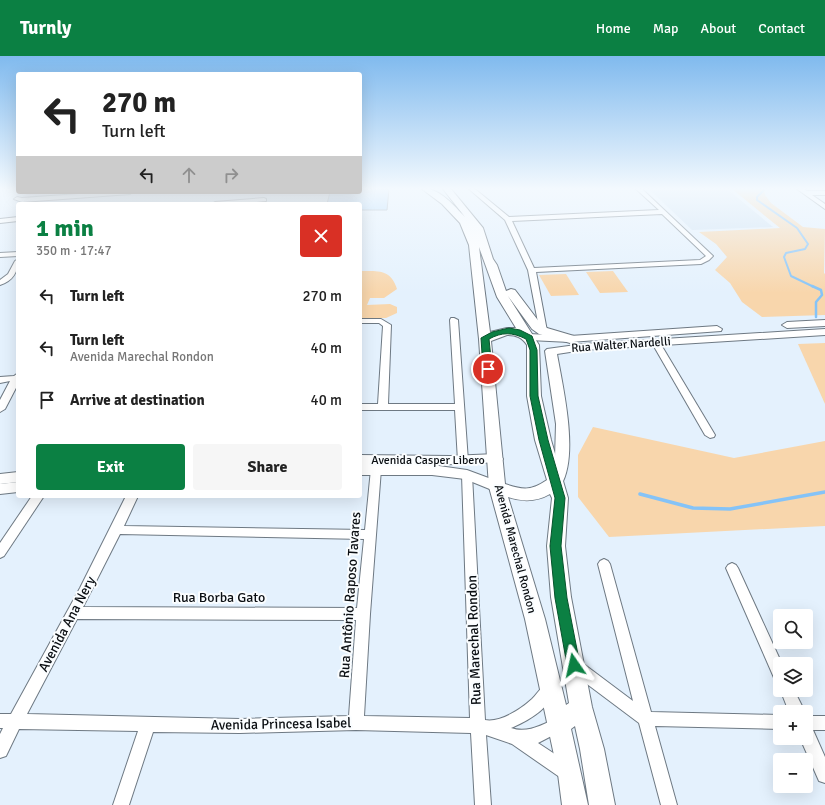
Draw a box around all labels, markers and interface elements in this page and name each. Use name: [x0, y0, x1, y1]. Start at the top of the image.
text: Turnly: [20, 16, 72, 40]
text: Home: [596, 20, 631, 37]
text: Map: [653, 20, 678, 37]
text: About: [700, 20, 736, 37]
text: Contact: [758, 20, 805, 37]
text: 270 m: [102, 86, 176, 120]
icon: left: [36, 88, 88, 140]
text: Turn left: [102, 120, 165, 142]
icon: left: [136, 164, 158, 186]
icon: ahead: [178, 164, 200, 186]
icon: right: [220, 164, 242, 186]
text: 1 min: [36, 213, 94, 243]
button: close: [300, 215, 342, 257]
text: 350 m · 17:47: [36, 243, 112, 259]
icon: left: [36, 285, 58, 307]
text: Turn left: [70, 287, 124, 305]
text: 270 m: [302, 287, 342, 305]
text: Turn left: [70, 331, 124, 349]
street label: Rua Walter Nardelli: [571, 334, 671, 356]
icon: left: [36, 337, 58, 359]
text: 40 m: [311, 339, 342, 357]
text: Avenida Marechal Rondon: [70, 349, 214, 365]
pin: [471, 352, 505, 386]
icon: arrive: [477, 358, 499, 380]
icon: arrive: [36, 389, 58, 411]
text: Arrive at destination: [70, 391, 205, 409]
text: 40 m: [311, 391, 342, 409]
button: Exit: [36, 444, 185, 490]
button: Share: [193, 444, 342, 490]
street label: Avenida Casper Libero: [371, 453, 485, 468]
street label: Avenida Marechal Rondon: [491, 483, 539, 615]
street label: Rua Antônio Raposo Tavares: [336, 511, 364, 679]
street label: Avenida Ana Nery: [35, 573, 99, 675]
street label: Rua Marechal Rondon: [463, 575, 485, 705]
street label: Rua Borba Gato: [173, 589, 265, 606]
map controls: [773, 609, 813, 793]
button: search: [773, 609, 813, 649]
position arrow: [553, 644, 595, 686]
button: layers: [773, 657, 813, 697]
button: +: [773, 705, 813, 745]
street label: Avenida Princesa Isabel: [210, 714, 352, 734]
button: −: [773, 753, 813, 793]

